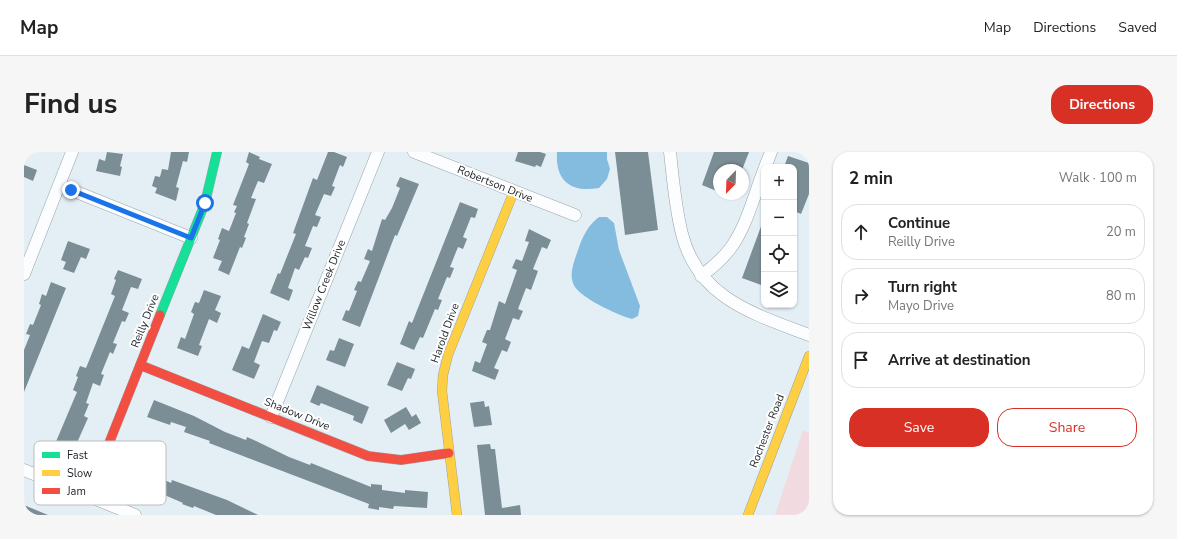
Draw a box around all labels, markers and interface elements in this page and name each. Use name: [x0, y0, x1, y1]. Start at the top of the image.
text: Map: [20, 15, 58, 41]
text: Map: [984, 18, 1011, 37]
text: Directions: [1033, 18, 1096, 37]
text: Saved: [1118, 18, 1157, 37]
text: Find us: [24, 85, 118, 123]
button: Directions: [1051, 85, 1153, 124]
street label: Robertson Drive: [455, 162, 535, 206]
north arrow: [713, 164, 749, 200]
map controls: [761, 164, 797, 308]
button: +: [761, 164, 797, 200]
text: 2 min: [849, 167, 893, 190]
text: Walk · 100 m: [1059, 169, 1137, 187]
route end: [62, 181, 80, 199]
route start: [196, 194, 214, 212]
button: −: [761, 200, 797, 236]
text: Continue: [888, 213, 950, 233]
icon: ahead: [850, 221, 872, 243]
text: 20 m: [1106, 223, 1136, 241]
text: Reilly Drive: [888, 233, 955, 251]
button: locate: [761, 236, 797, 272]
street label: Willow Creek Drive: [299, 237, 349, 333]
button: layers: [761, 272, 797, 308]
text: Turn right: [888, 277, 957, 297]
icon: right: [850, 285, 872, 307]
text: 80 m: [1106, 287, 1136, 305]
street label: Reilly Drive: [127, 292, 163, 350]
text: Mayo Drive: [888, 297, 954, 315]
street label: Harold Drive: [427, 301, 463, 365]
icon: arrive: [850, 349, 872, 371]
text: Arrive at destination: [888, 350, 1031, 370]
street label: Rochester Road: [746, 392, 788, 470]
street label: Shadow Drive: [262, 394, 332, 434]
button: Save: [849, 408, 989, 447]
button: Share: [997, 408, 1137, 447]
legend: [34, 441, 166, 505]
text: Fast: [67, 448, 88, 463]
text: Slow: [67, 466, 92, 481]
text: Jam: [66, 484, 86, 499]

